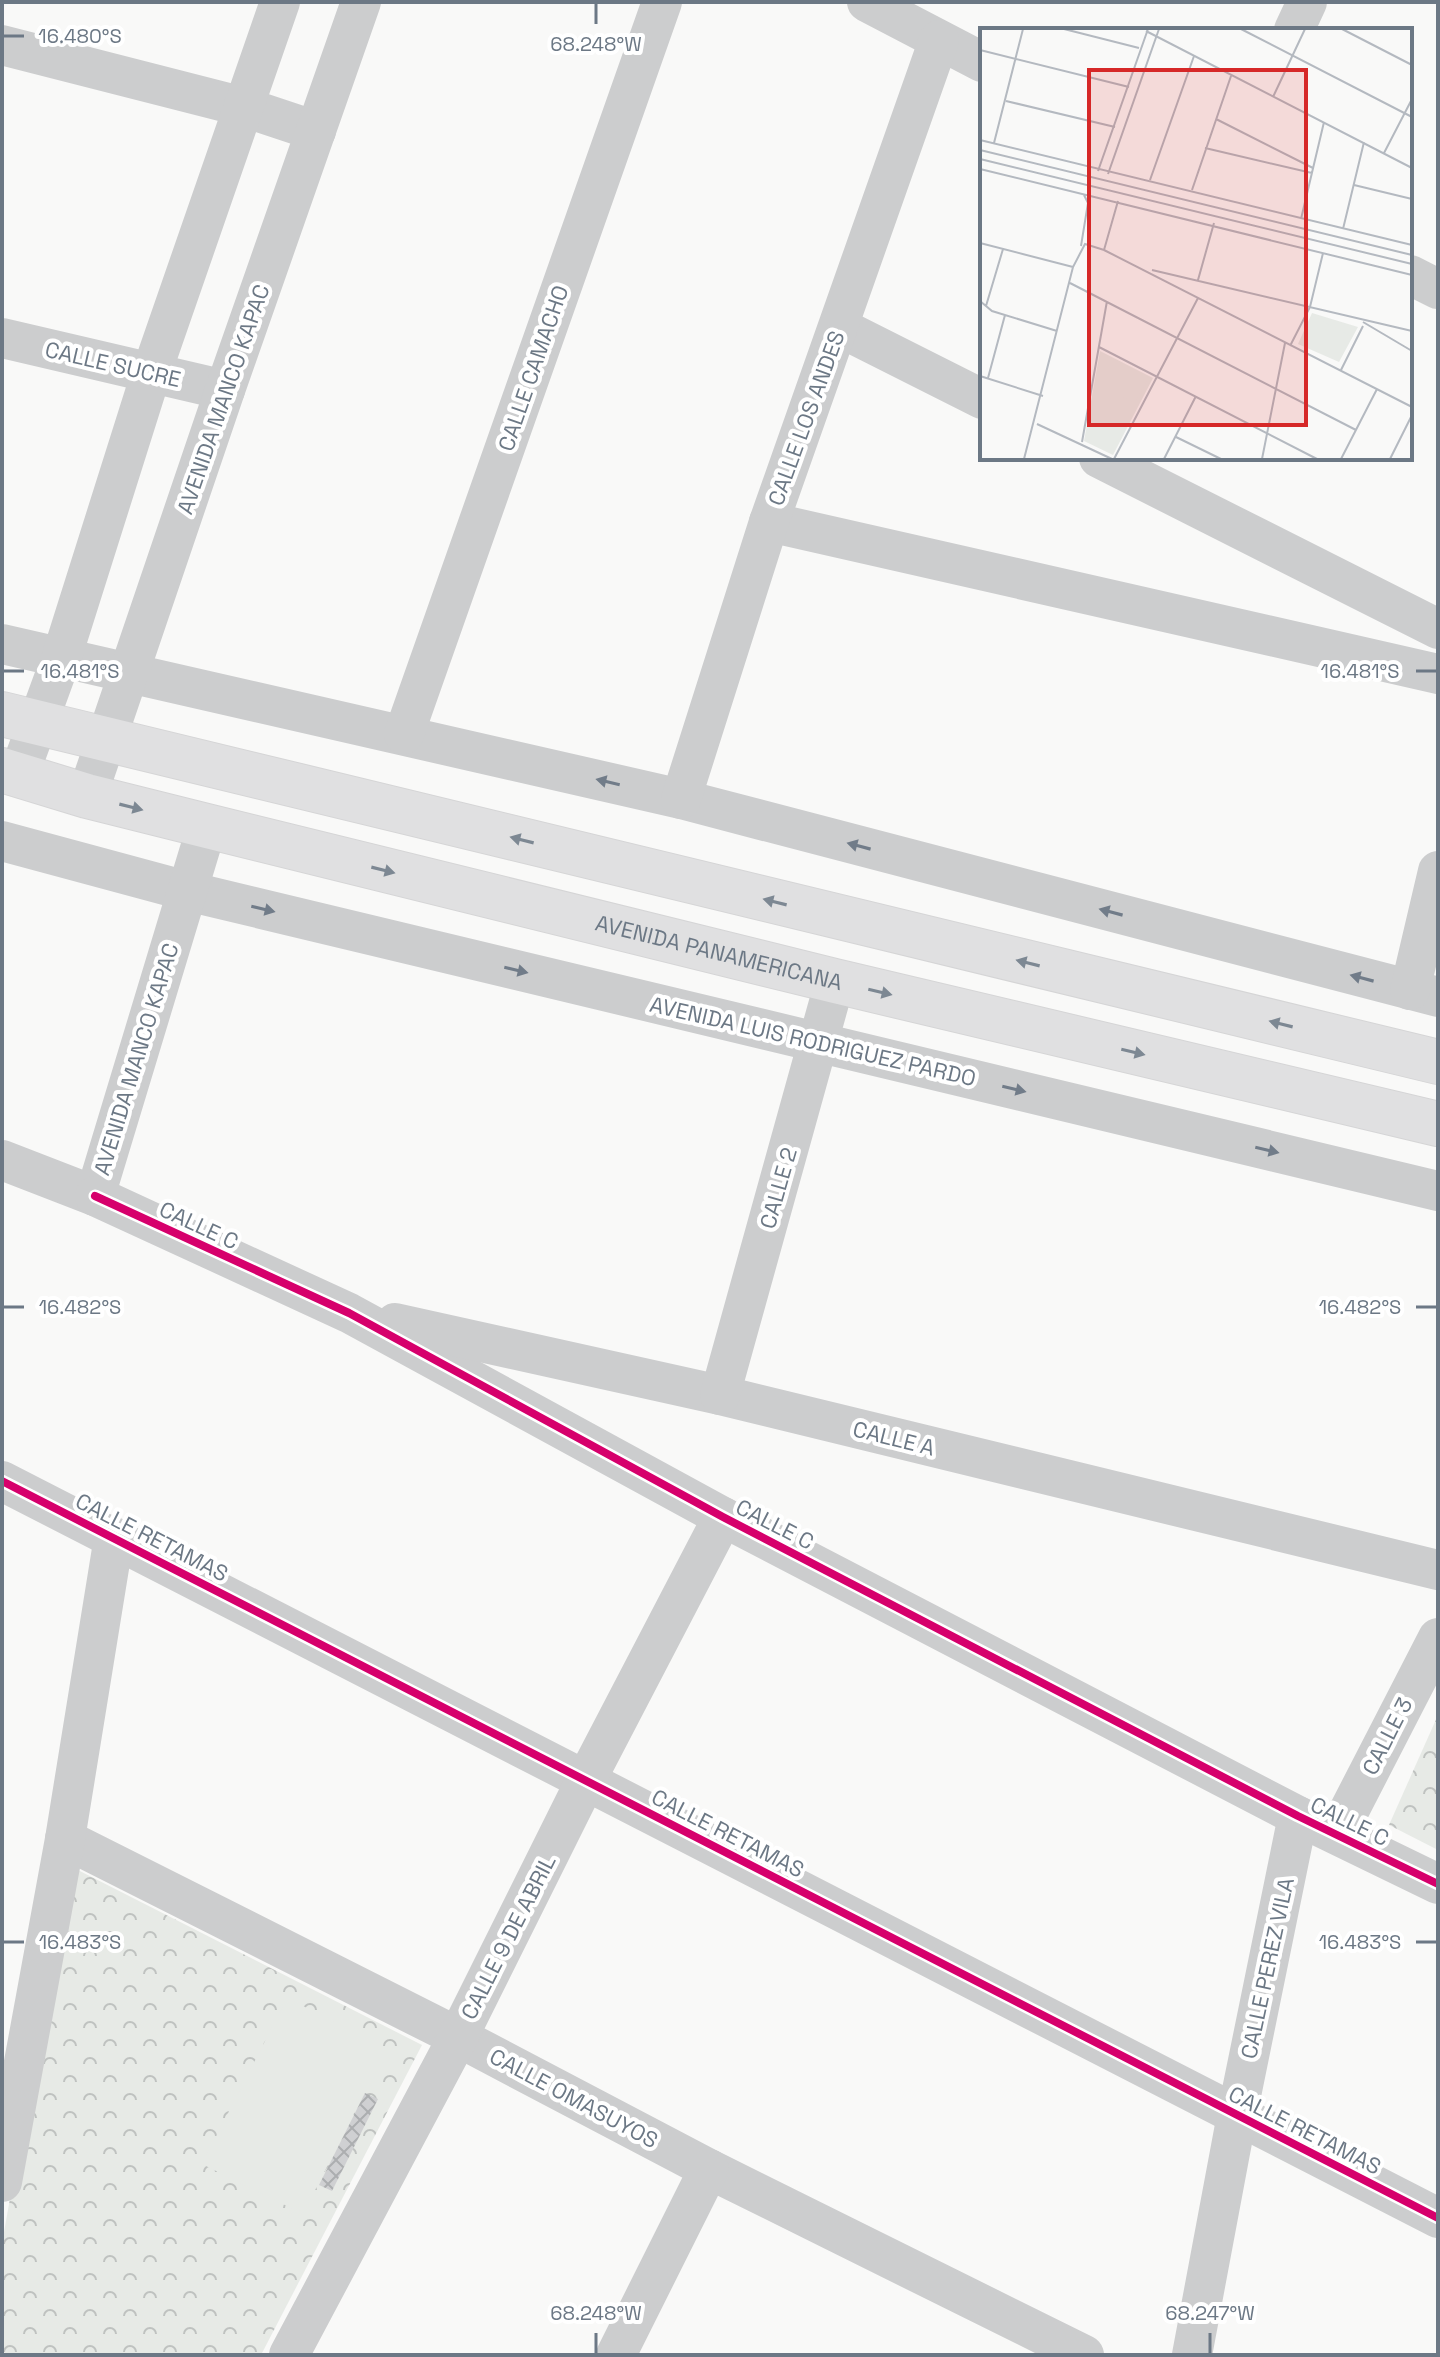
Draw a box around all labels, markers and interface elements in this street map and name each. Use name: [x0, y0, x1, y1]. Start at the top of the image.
text: 16.480°S: [38, 23, 122, 49]
inset map: [980, 28, 1412, 460]
text: 68.248°W: [550, 31, 642, 57]
street label: AVENIDA MANCO KAPAC: [170, 280, 276, 518]
street label: CALLE CAMACHO: [491, 281, 575, 455]
street label: CALLE LOS ANDES: [761, 327, 851, 509]
street label: CALLE SUCRE: [42, 335, 184, 393]
text: 16.481°S: [41, 658, 119, 684]
text: 16.481°S: [1321, 658, 1399, 684]
one-way arrow: [595, 775, 620, 788]
one-way arrow: [118, 801, 143, 814]
one-way arrow: [510, 834, 535, 846]
one-way arrow: [847, 839, 871, 852]
one-way arrow: [371, 864, 396, 876]
one-way arrow: [763, 895, 788, 907]
one-way arrow: [251, 904, 276, 916]
one-way arrow: [1098, 905, 1123, 918]
street label: AVENIDA PANAMERICANA: [593, 908, 846, 996]
street label: AVENIDA MANCO KAPAC: [87, 940, 185, 1178]
one-way arrow: [1015, 956, 1040, 968]
one-way arrow: [504, 964, 529, 977]
one-way arrow: [1350, 972, 1375, 984]
one-way arrow: [868, 986, 893, 998]
street label: AVENIDA LUIS RODRIGUEZ PARDO: [647, 990, 979, 1092]
one-way arrow: [1268, 1017, 1293, 1030]
one-way arrow: [1121, 1046, 1146, 1058]
one-way arrow: [1002, 1084, 1027, 1096]
street label: CALLE 2: [753, 1144, 803, 1232]
one-way arrow: [1254, 1144, 1279, 1157]
street label: CALLE C: [155, 1195, 243, 1255]
text: 16.482°S: [39, 1294, 121, 1320]
text: 16.482°S: [1319, 1294, 1401, 1320]
street label: CALLE A: [850, 1414, 938, 1462]
street label: CALLE RETAMAS: [71, 1486, 233, 1588]
street label: CALLE C: [731, 1492, 819, 1556]
street label: CALLE 3: [1356, 1693, 1418, 1779]
street label: CALLE RETAMAS: [647, 1782, 809, 1884]
street label: CALLE C: [1306, 1790, 1394, 1852]
street label: CALLE 9 DE ABRIL: [454, 1850, 562, 2024]
street label: CALLE PEREZ VILA: [1234, 1875, 1300, 2061]
text: 16.483°S: [39, 1929, 121, 1955]
text: 16.483°S: [1319, 1929, 1401, 1955]
street label: CALLE OMASUYOS: [485, 2042, 663, 2154]
street label: CALLE RETAMAS: [1224, 2079, 1386, 2181]
text: 68.248°W: [550, 2300, 642, 2326]
text: 68.247°W: [1165, 2300, 1255, 2326]

